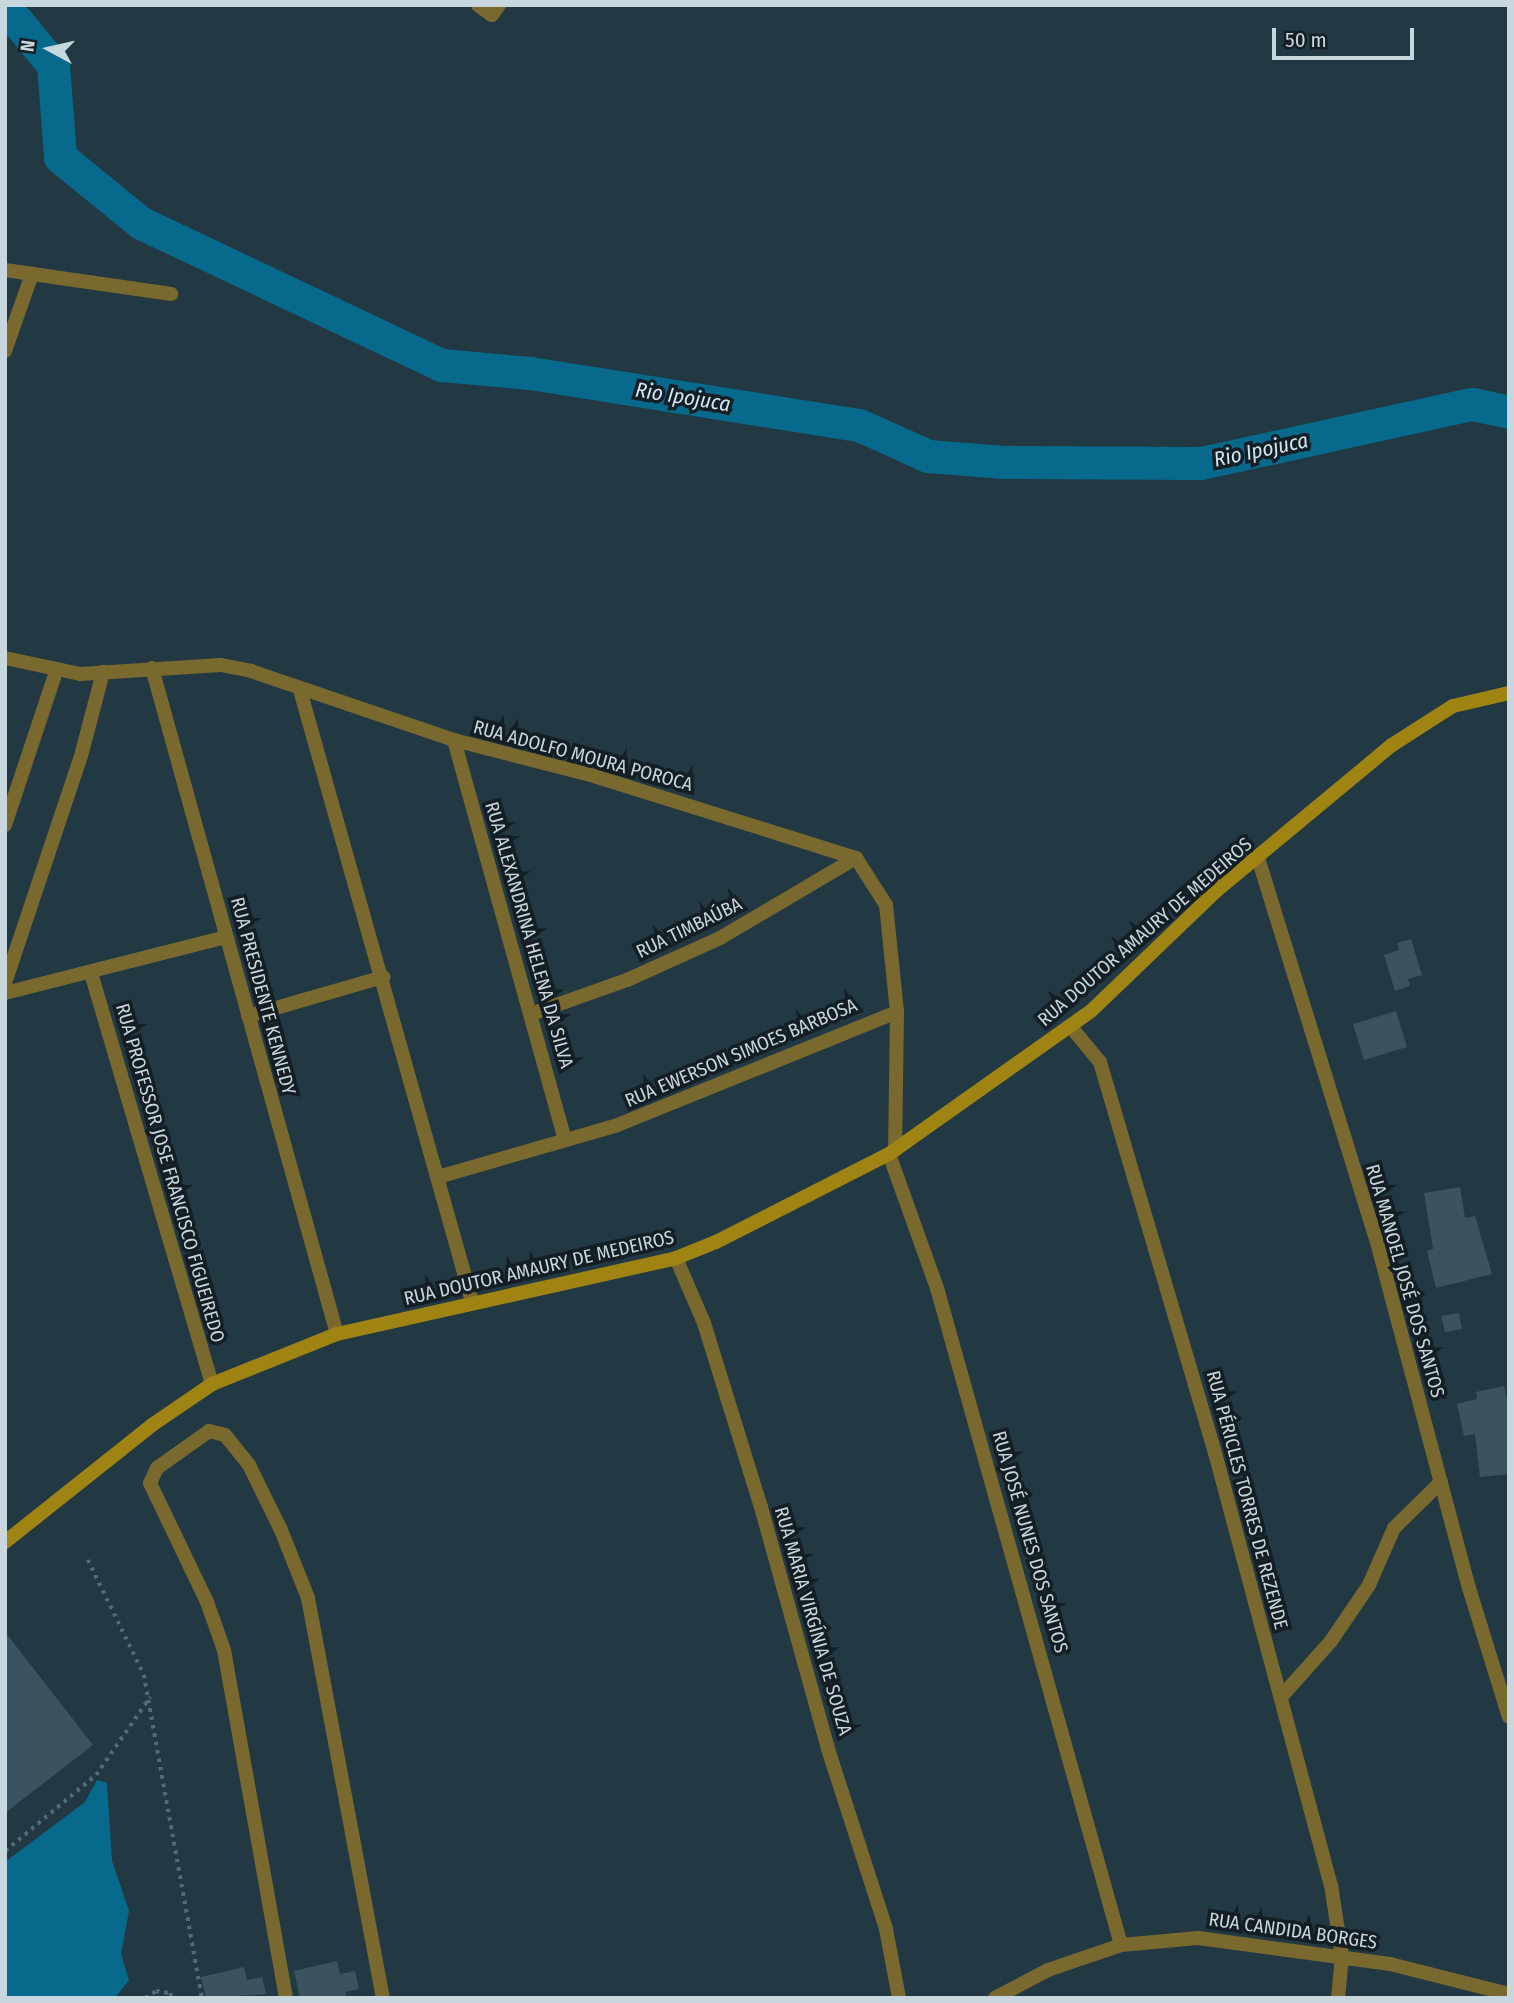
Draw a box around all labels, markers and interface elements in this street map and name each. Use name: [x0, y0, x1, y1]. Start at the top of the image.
north arrow: [14, 14, 84, 84]
scale bar: [1276, 14, 1418, 58]
text: 50 m: [1285, 27, 1327, 53]
text: N: [16, 39, 40, 53]
water label: Rio Ipojuca: [634, 377, 732, 417]
water label: Rio Ipojuca: [1212, 428, 1310, 472]
street label: RUA ADOLFO MOURA POROCA: [471, 716, 695, 796]
street label: RUA ALEXANDRINA HELENA DA SILVA: [480, 799, 578, 1071]
street label: RUA DOUTOR AMAURY DE MEDEIROS: [1033, 833, 1257, 1031]
street label: RUA TIMBAÚBA: [633, 893, 745, 963]
street label: RUA PRESIDENTE KENNEDY: [226, 895, 300, 1097]
street label: RUA EWERSON SIMOES BARBOSA: [622, 994, 860, 1112]
street label: RUA PROFESSOR JOSE FRANCISCO FIGUEIREDO: [111, 1001, 229, 1345]
street label: RUA MANOEL JOSÉ DOS SANTOS: [1361, 1162, 1449, 1400]
street label: RUA DOUTOR AMAURY DE MEDEIROS: [402, 1226, 676, 1310]
street label: RUA PÉRICLES TORRES DE REZENDE: [1201, 1368, 1293, 1632]
street label: RUA JOSÉ NUNES DOS SANTOS: [987, 1428, 1073, 1656]
street label: RUA MARIA VIRGÍNIA DE SOUZA: [769, 1504, 857, 1738]
street label: RUA CANDIDA BORGES: [1207, 1908, 1379, 1954]

